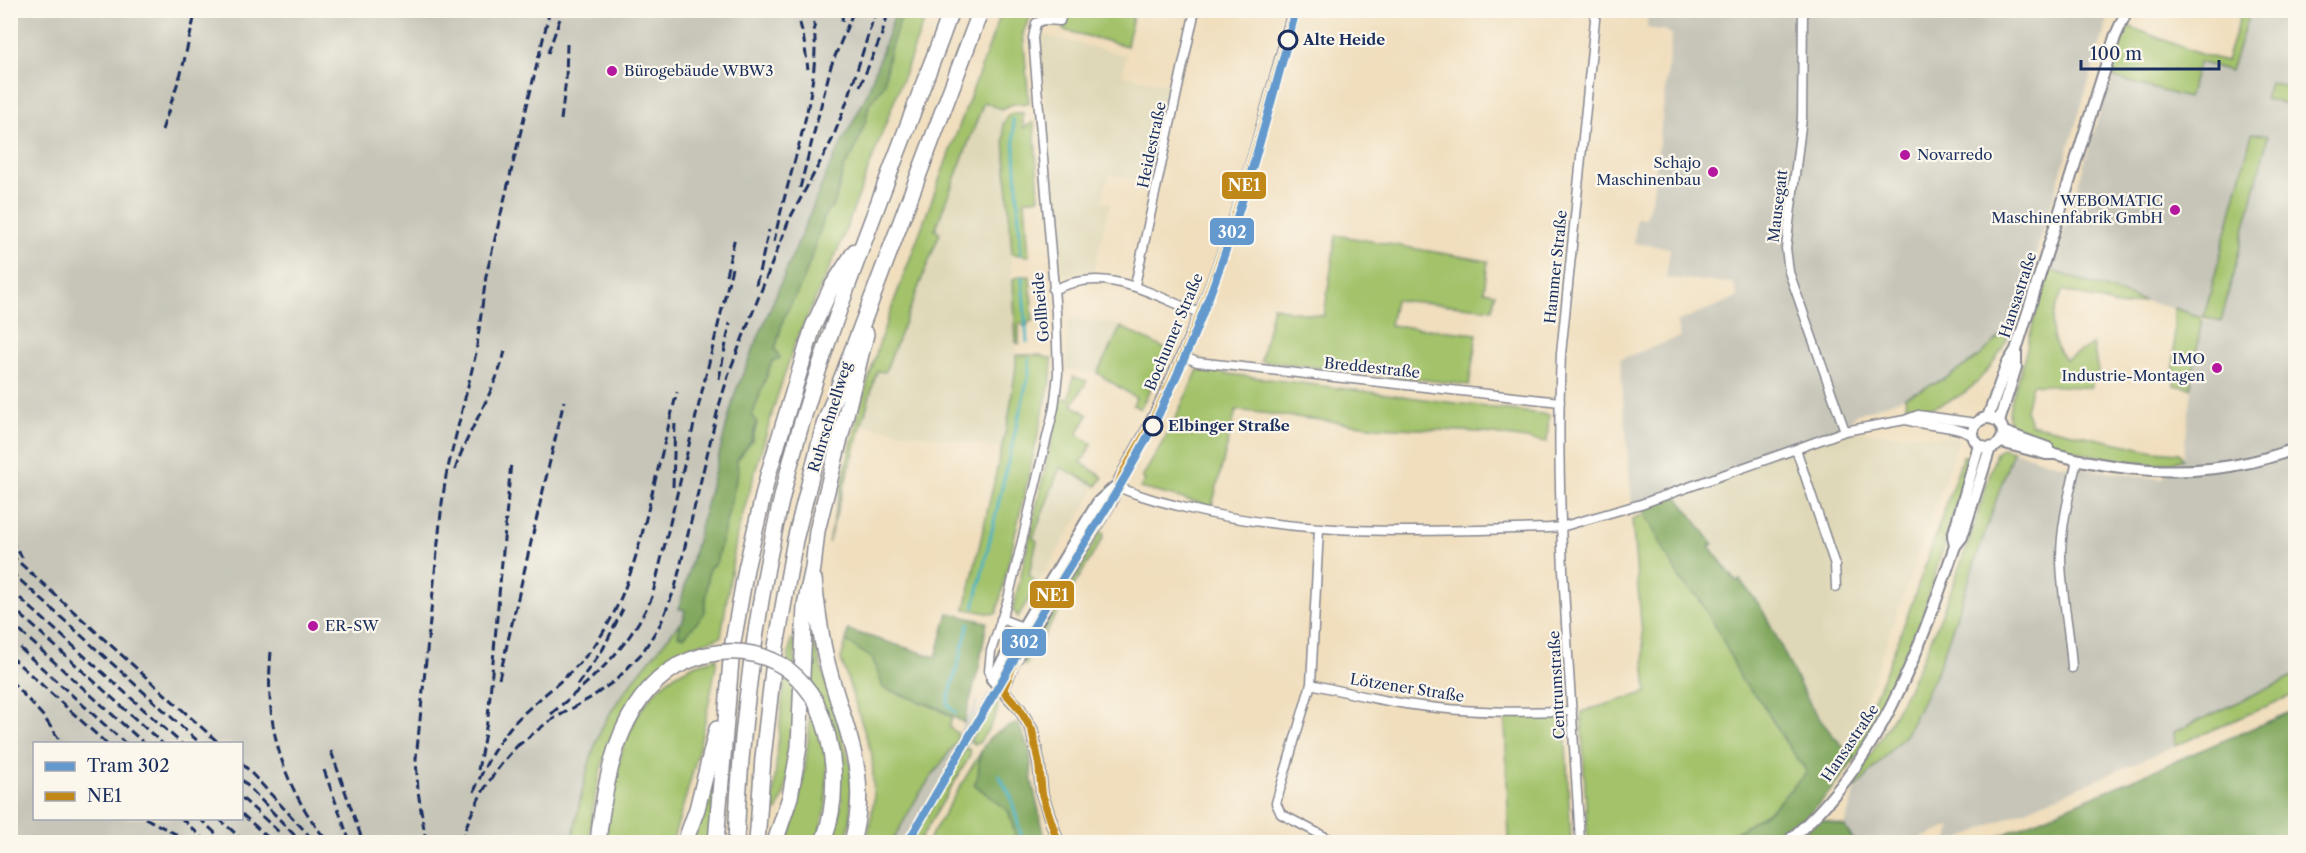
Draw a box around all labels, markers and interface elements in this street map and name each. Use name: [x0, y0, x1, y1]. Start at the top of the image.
marker: Alte Heide: [1278, 30, 1298, 50]
place label: Alte Heide: [1302, 30, 1385, 49]
scale bar: [2081, 33, 2219, 71]
text: 100 m: [2090, 43, 2142, 65]
place label: Bürogebäude WBW3: [624, 61, 773, 80]
marker: Bürogebäude WBW3: [605, 64, 619, 78]
street label: Heidestraße: [1133, 100, 1170, 190]
place label: Novarredo: [1917, 145, 1993, 164]
marker: Novarredo: [1898, 148, 1912, 162]
place label: Schajo Maschinenbau: [1596, 153, 1701, 189]
marker: Schajo Maschinenbau: [1706, 165, 1720, 179]
street label: Mausegatt: [1764, 168, 1791, 244]
line badge: NE1: [1221, 171, 1267, 200]
text: NE1: [1228, 175, 1261, 195]
place label: WEBOMATIC Maschinenfabrik GmbH: [1991, 191, 2163, 227]
marker: WEBOMATIC Maschinenfabrik GmbH: [2168, 203, 2182, 217]
street label: Hammer Straße: [1540, 209, 1571, 325]
line badge: 302: [1209, 217, 1255, 246]
text: 302: [1218, 222, 1246, 242]
street label: Hansastraße: [1995, 249, 2040, 340]
street label: Bochumer Straße: [1140, 270, 1207, 393]
street label: Gollheide: [1028, 271, 1053, 343]
place label: IMO Industrie-Montagen: [2062, 349, 2206, 385]
street label: Breddestraße: [1323, 353, 1421, 382]
street label: Ruhrschnellweg: [804, 359, 855, 474]
marker: IMO Industrie-Montagen: [2210, 361, 2224, 375]
marker: Elbinger Straße: [1143, 416, 1163, 436]
place label: Elbinger Straße: [1168, 416, 1290, 435]
line badge: NE1: [1029, 580, 1075, 609]
text: NE1: [1036, 585, 1069, 605]
place label: ER-SW: [325, 616, 379, 635]
marker: ER-SW: [306, 619, 320, 633]
line badge: 302: [1001, 628, 1047, 657]
street label: Centrumstraße: [1544, 630, 1569, 740]
text: 302: [1010, 632, 1038, 652]
street label: Lötzener Straße: [1349, 669, 1466, 706]
street label: Hansastraße: [1817, 700, 1882, 785]
legend: [33, 742, 243, 820]
text: Tram 302: [87, 755, 170, 777]
text: NE1: [87, 785, 122, 807]

